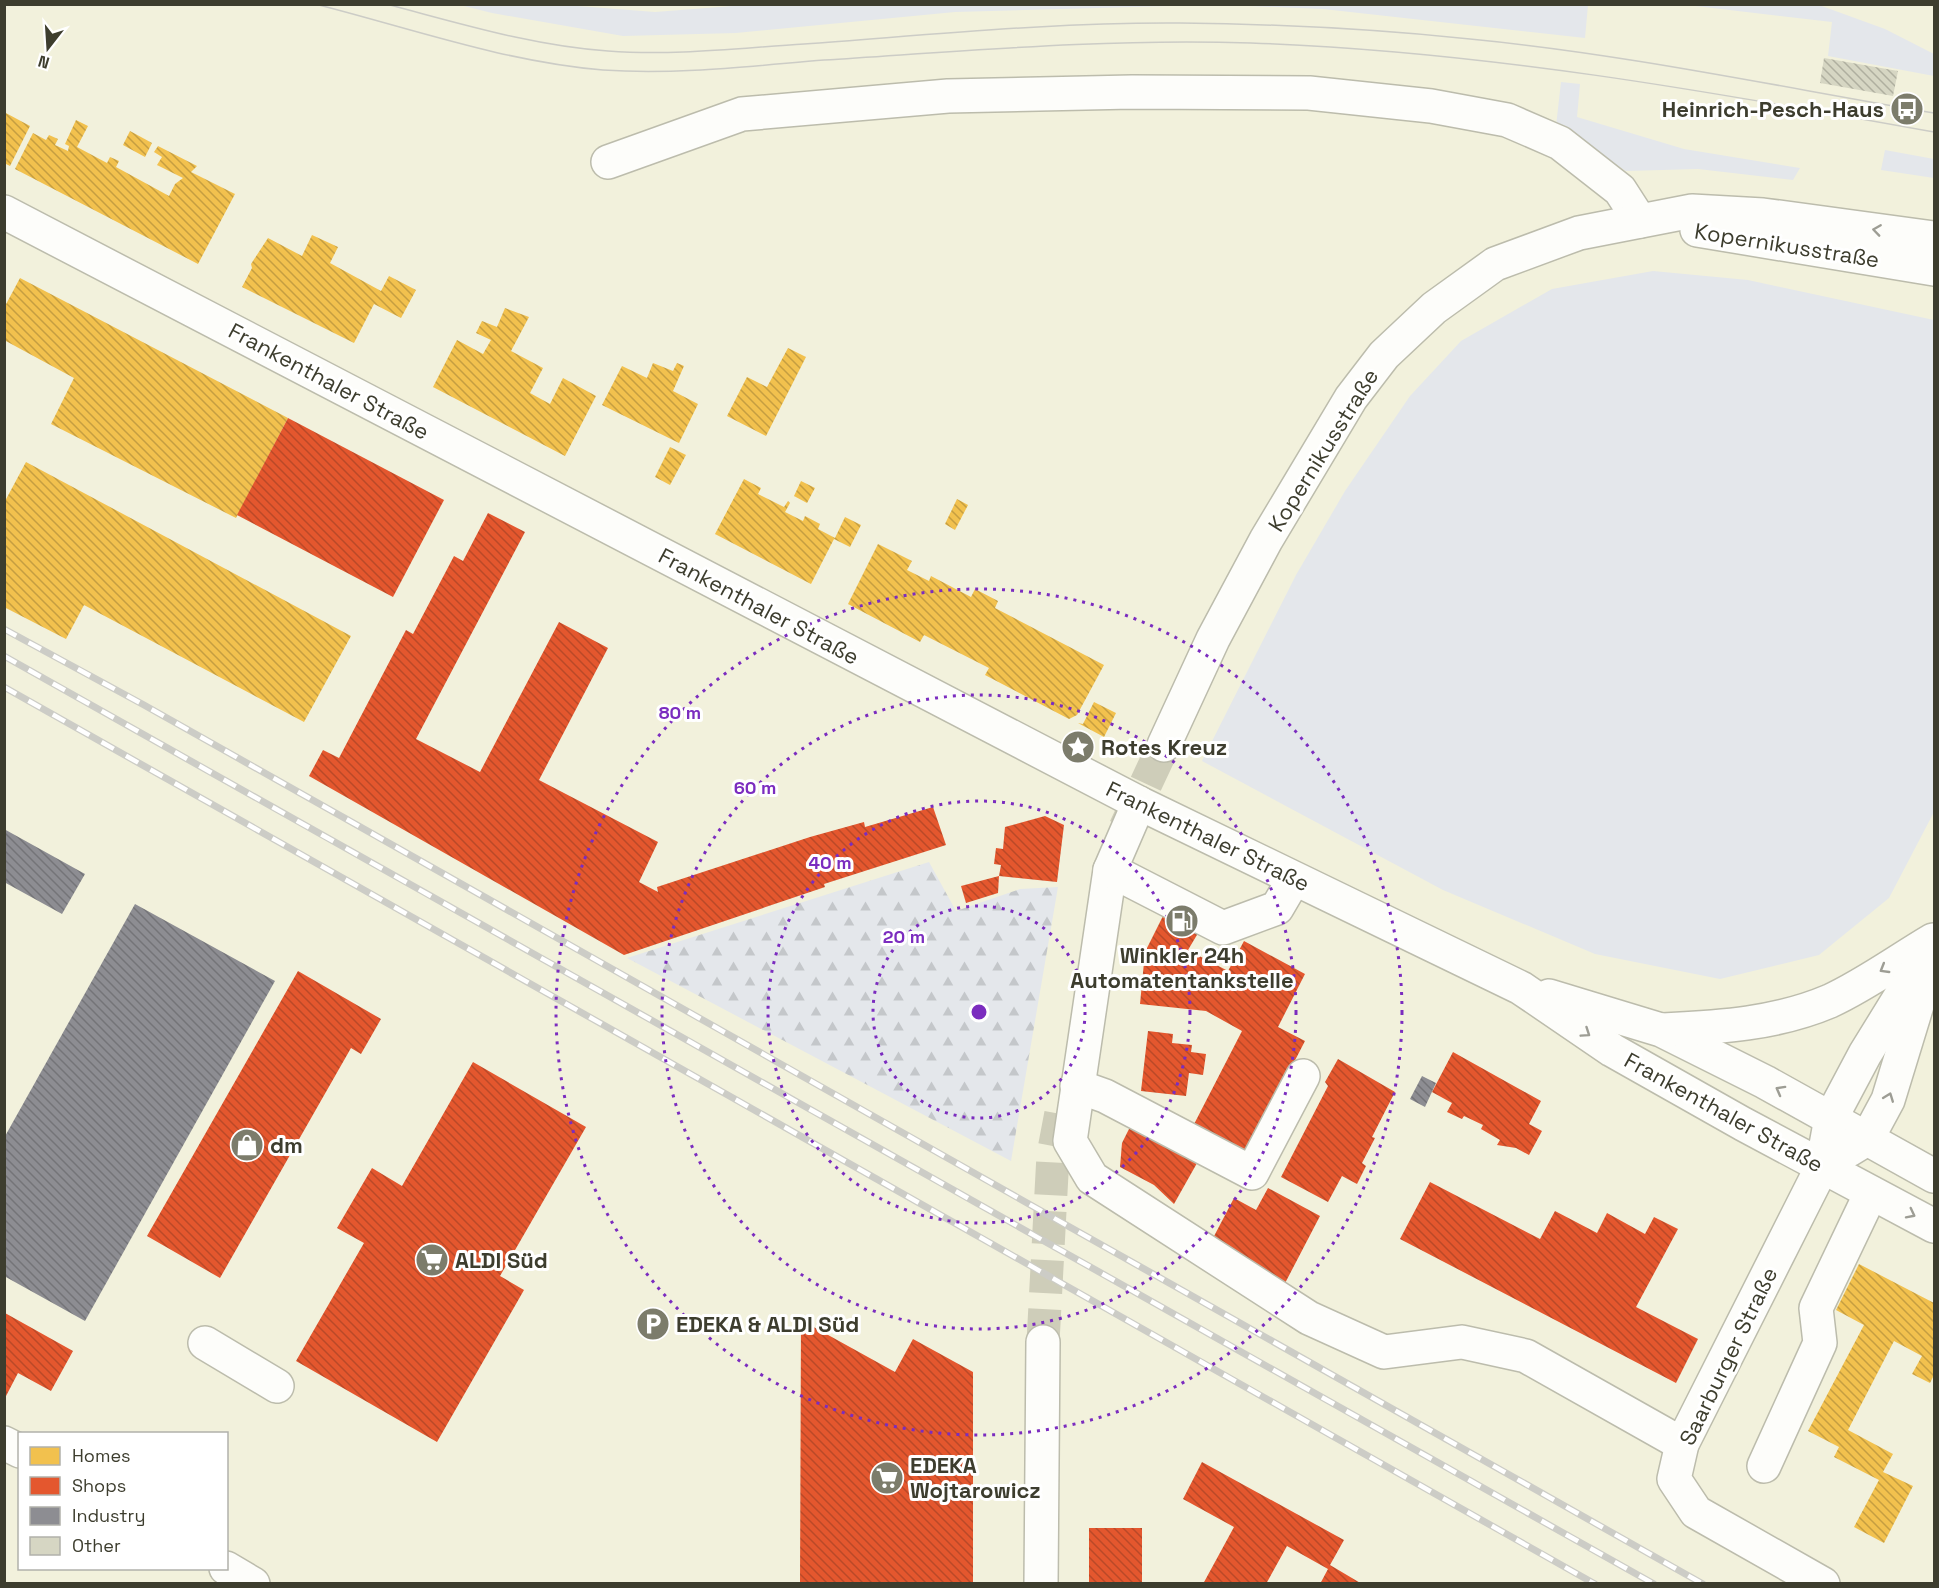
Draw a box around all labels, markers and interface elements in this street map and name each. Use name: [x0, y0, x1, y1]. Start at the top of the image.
north arrow: [18, 18, 78, 78]
text: N: [36, 50, 52, 73]
bus stop icon: Heinrich-Pesch-Haus: [1889, 91, 1925, 127]
place label: Heinrich-Pesch-Haus: [1662, 95, 1884, 123]
street label: Kopernikusstraße: [1693, 217, 1881, 273]
one-way arrow: [1872, 225, 1881, 237]
street label: Frankenthaler Straße: [224, 316, 434, 446]
street label: Kopernikusstraße: [1262, 363, 1384, 537]
street label: Frankenthaler Straße: [654, 541, 864, 671]
text: 80 m: [659, 701, 701, 724]
place icon: Rotes Kreuz: [1060, 729, 1096, 765]
place label: Rotes Kreuz: [1101, 733, 1227, 761]
street label: Frankenthaler Straße: [1102, 775, 1314, 897]
text: 60 m: [734, 776, 776, 799]
text: 40 m: [808, 851, 852, 874]
fuel station icon: Winkler 24h Automatentankstelle: [1164, 903, 1200, 939]
text: 20 m: [883, 925, 925, 948]
place label: Winkler 24h Automatentankstelle: [1070, 941, 1294, 994]
one-way arrow: [1880, 961, 1890, 973]
centre of rings: [969, 1002, 989, 1022]
one-way arrow: [1580, 1026, 1591, 1037]
street label: Frankenthaler Straße: [1620, 1046, 1828, 1178]
one-way arrow: [1776, 1086, 1786, 1097]
one-way arrow: [1881, 1092, 1894, 1102]
shop icon: dm: [229, 1127, 265, 1163]
place label: dm: [270, 1131, 303, 1159]
one-way arrow: [1905, 1207, 1915, 1218]
supermarket icon: ALDI Süd: [414, 1242, 450, 1278]
place label: ALDI Süd: [455, 1246, 548, 1274]
street label: Saarburger Straße: [1673, 1262, 1783, 1450]
parking icon: EDEKA & ALDI Süd: [635, 1306, 671, 1342]
place label: EDEKA & ALDI Süd: [676, 1310, 859, 1338]
legend: [18, 1432, 228, 1570]
text: Homes: [72, 1444, 131, 1467]
place label: EDEKA Wojtarowicz: [910, 1451, 1041, 1504]
supermarket icon: EDEKA Wojtarowicz: [869, 1460, 905, 1496]
text: Shops: [72, 1474, 126, 1497]
text: Industry: [72, 1504, 145, 1527]
text: Other: [72, 1534, 121, 1557]

